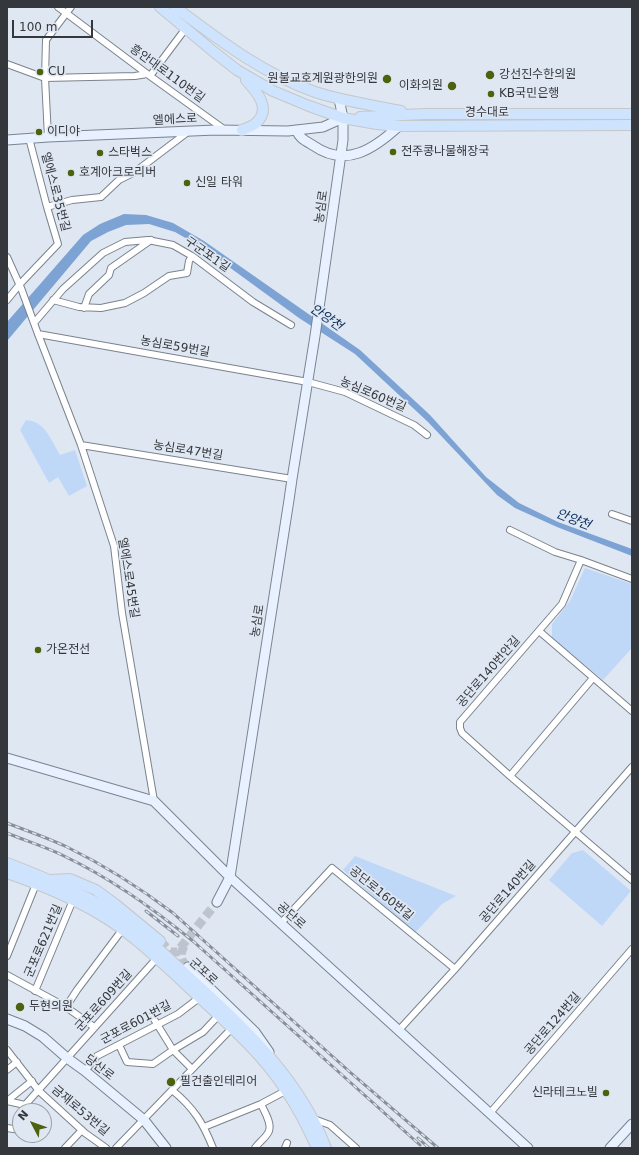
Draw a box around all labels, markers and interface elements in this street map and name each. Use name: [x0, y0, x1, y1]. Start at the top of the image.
scale bar: [14, 12, 95, 38]
text: 100 m: [19, 20, 57, 34]
street label: 흥안대로110번길: [127, 42, 207, 106]
place label: CU: [48, 65, 65, 79]
marker: CU: [35, 67, 45, 77]
place label: 강선진수한의원: [499, 68, 576, 82]
marker: 강선진수한의원: [484, 69, 496, 81]
place label: 원불교호계원광한의원: [268, 72, 378, 86]
marker: 원불교호계원광한의원: [381, 73, 393, 85]
place label: 이화의원: [399, 79, 443, 93]
marker: 이화의원: [446, 80, 458, 92]
place label: KB국민은행: [499, 87, 559, 101]
marker: KB국민은행: [486, 89, 496, 99]
street label: 경수대로: [465, 106, 509, 120]
street label: 엘에스로: [153, 112, 197, 128]
place label: 이디야: [47, 125, 80, 139]
marker: 이디야: [34, 127, 44, 137]
place label: 전주콩나물해장국: [401, 145, 489, 159]
place label: 스타벅스: [108, 146, 152, 160]
marker: 전주콩나물해장국: [388, 147, 398, 157]
marker: 스타벅스: [95, 148, 105, 158]
street label: 엘에스로35번길: [37, 151, 73, 233]
place label: 호계아크로리버: [79, 166, 156, 180]
marker: 호계아크로리버: [66, 168, 76, 178]
place label: 신일 타워: [195, 176, 243, 190]
marker: 신일 타워: [182, 178, 192, 188]
street label: 농심로: [313, 190, 331, 224]
street label: 구군포1길: [182, 234, 232, 276]
water label: 안양천: [307, 301, 345, 335]
street label: 농심로59번길: [139, 334, 211, 360]
street label: 농심로60번길: [338, 375, 408, 415]
street label: 농심로47번길: [152, 438, 224, 464]
water label: 안양천: [553, 506, 593, 534]
street label: 엘에스로45번길: [115, 537, 141, 619]
street label: 농심로: [248, 604, 268, 638]
street label: 공단로140번안길: [454, 634, 524, 710]
place label: 가온전선: [46, 643, 90, 657]
marker: 가온전선: [33, 645, 43, 655]
street label: 공단로140번길: [477, 858, 539, 926]
street label: 공단로160번길: [346, 864, 416, 924]
street label: 공단로: [274, 900, 308, 932]
street label: 군포로621번길: [22, 902, 66, 980]
street label: 군포로: [186, 955, 220, 989]
street label: 군포로609번길: [73, 967, 135, 1035]
street label: 공단로124번길: [522, 990, 584, 1058]
street label: 군포로601번길: [98, 998, 174, 1048]
place label: 두현의원: [29, 1000, 73, 1014]
marker: 두현의원: [14, 1001, 26, 1013]
street label: 당산로: [82, 1052, 116, 1084]
place label: 필건출인테리어: [180, 1075, 257, 1089]
marker: 필건출인테리어: [165, 1076, 177, 1088]
street label: 금재로53번길: [48, 1083, 112, 1139]
place label: 신라테크노빌: [532, 1086, 598, 1100]
marker: 신라테크노빌: [601, 1088, 611, 1098]
north arrow: [12, 1103, 52, 1143]
text: N: [15, 1108, 31, 1123]

